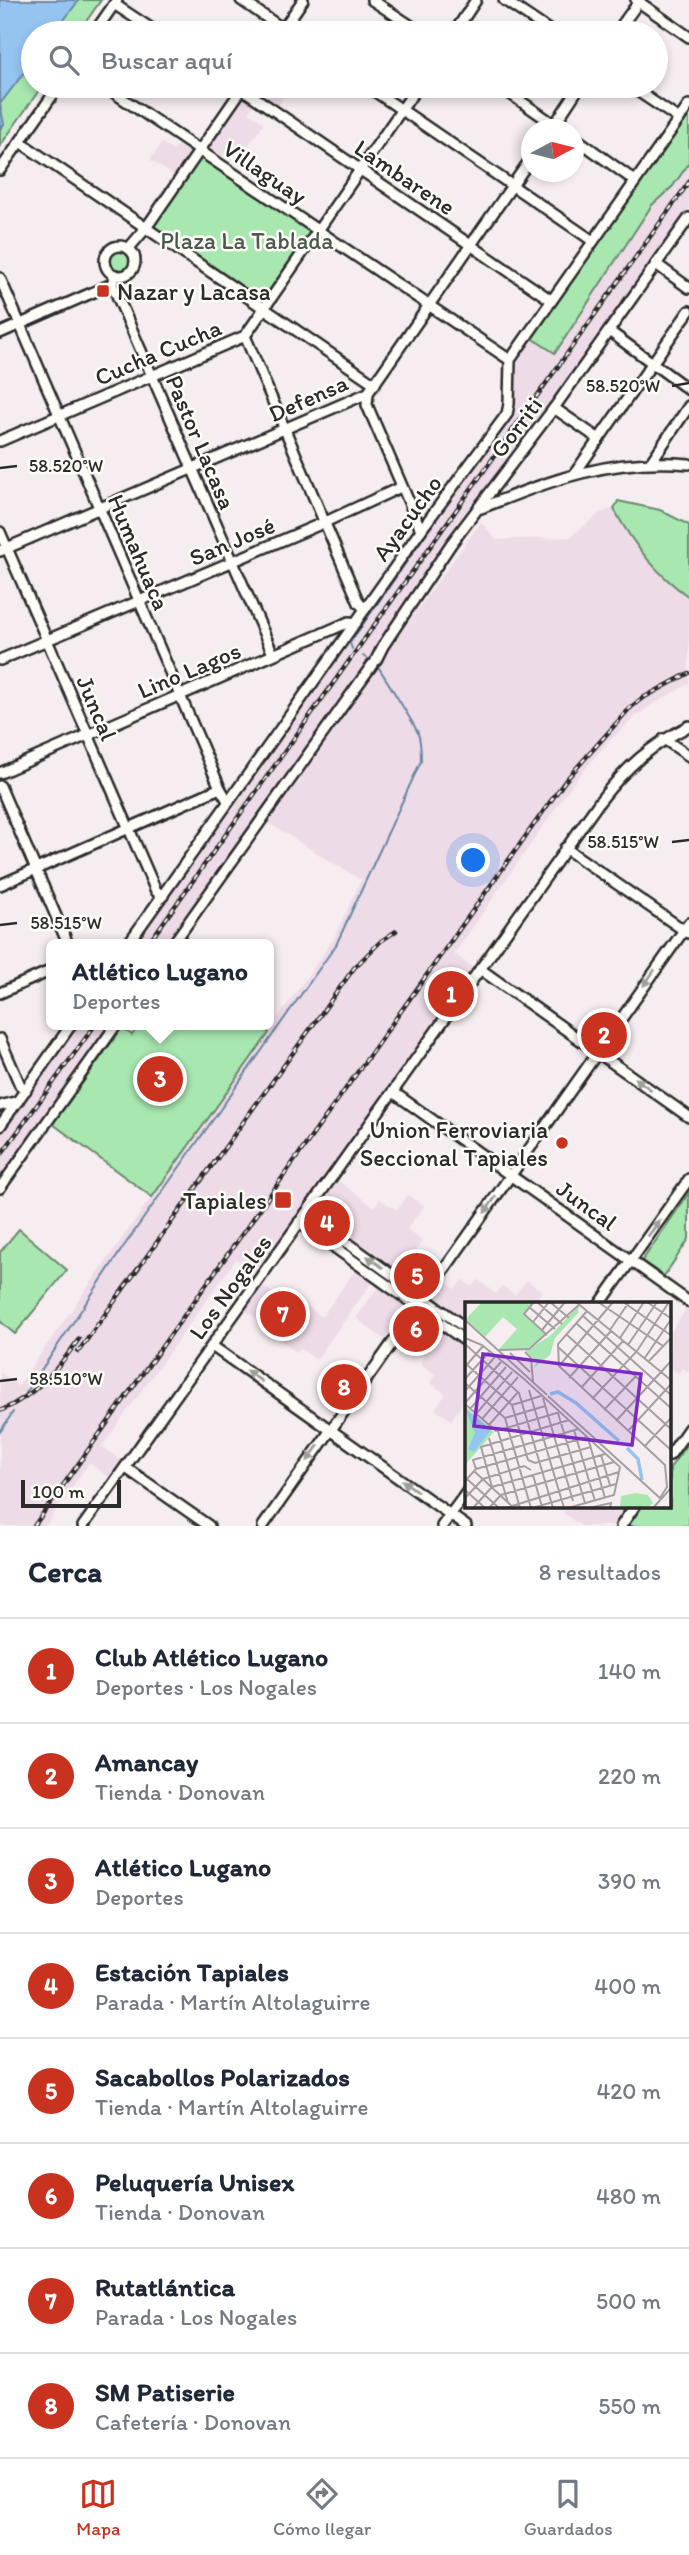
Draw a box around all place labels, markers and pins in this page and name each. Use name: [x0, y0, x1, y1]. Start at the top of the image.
place label: Nazar y Lacasa: [117, 277, 271, 306]
marker: Nazar y Lacasa: [95, 283, 111, 299]
pin: 1: [428, 968, 474, 1020]
pin: 2: [581, 1009, 627, 1061]
pin: 3: [137, 1053, 183, 1105]
place label: Union Ferroviaria Seccional Tapiales: [360, 1115, 548, 1172]
marker: Union Ferroviaria Seccional Tapiales: [554, 1135, 570, 1151]
place label: Tapiales: [183, 1186, 267, 1215]
marker: Tapiales: [273, 1190, 293, 1210]
pin: 4: [304, 1197, 350, 1249]
pin: 5: [394, 1250, 440, 1302]
pin: 7: [260, 1288, 306, 1340]
pin: 6: [393, 1303, 439, 1355]
pin: 8: [321, 1361, 367, 1413]

